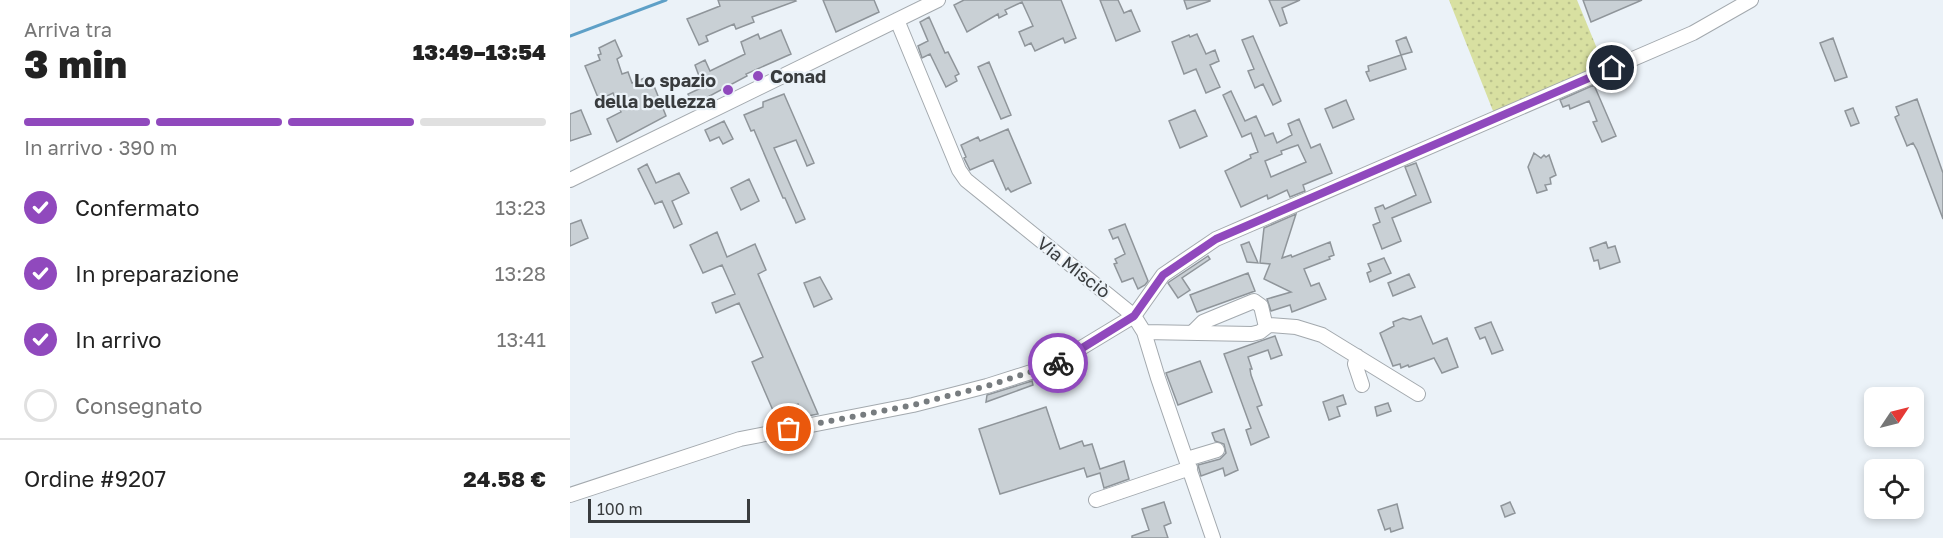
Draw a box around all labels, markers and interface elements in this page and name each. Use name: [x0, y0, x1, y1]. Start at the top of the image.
text: Arriva tra: [24, 17, 112, 41]
text: 13:49–13:54: [413, 38, 546, 65]
text: 3 min: [24, 40, 127, 87]
pin: [1586, 42, 1637, 93]
icon: home: [1595, 51, 1628, 84]
place label: Conad: [770, 65, 826, 87]
place label: Lo spazio della bellezza: [594, 69, 716, 112]
marker: Conad: [751, 69, 765, 83]
marker: Lo spazio della bellezza: [721, 83, 735, 97]
text: In arrivo · 390 m: [24, 135, 178, 159]
icon: check: [24, 191, 57, 224]
text: Confermato: [75, 194, 200, 221]
text: 13:23: [495, 195, 546, 219]
street label: Via Misciò: [1033, 232, 1115, 302]
icon: check: [24, 257, 57, 290]
text: In preparazione: [75, 260, 239, 287]
text: 13:28: [495, 261, 546, 285]
icon: check: [24, 323, 57, 356]
text: In arrivo: [75, 326, 162, 353]
text: 13:41: [497, 327, 546, 351]
courier: [1028, 333, 1088, 393]
icon: bike: [1042, 347, 1075, 380]
north arrow: [1864, 387, 1924, 447]
map controls: [1864, 387, 1924, 519]
text: Consegnato: [75, 392, 202, 419]
pin: [763, 403, 814, 454]
icon: bag: [772, 412, 805, 445]
button: locate: [1864, 459, 1924, 519]
text: Ordine #9207: [24, 465, 166, 492]
text: 24.58 €: [463, 465, 546, 492]
scale bar: [588, 496, 750, 524]
text: 100 m: [597, 499, 643, 519]

